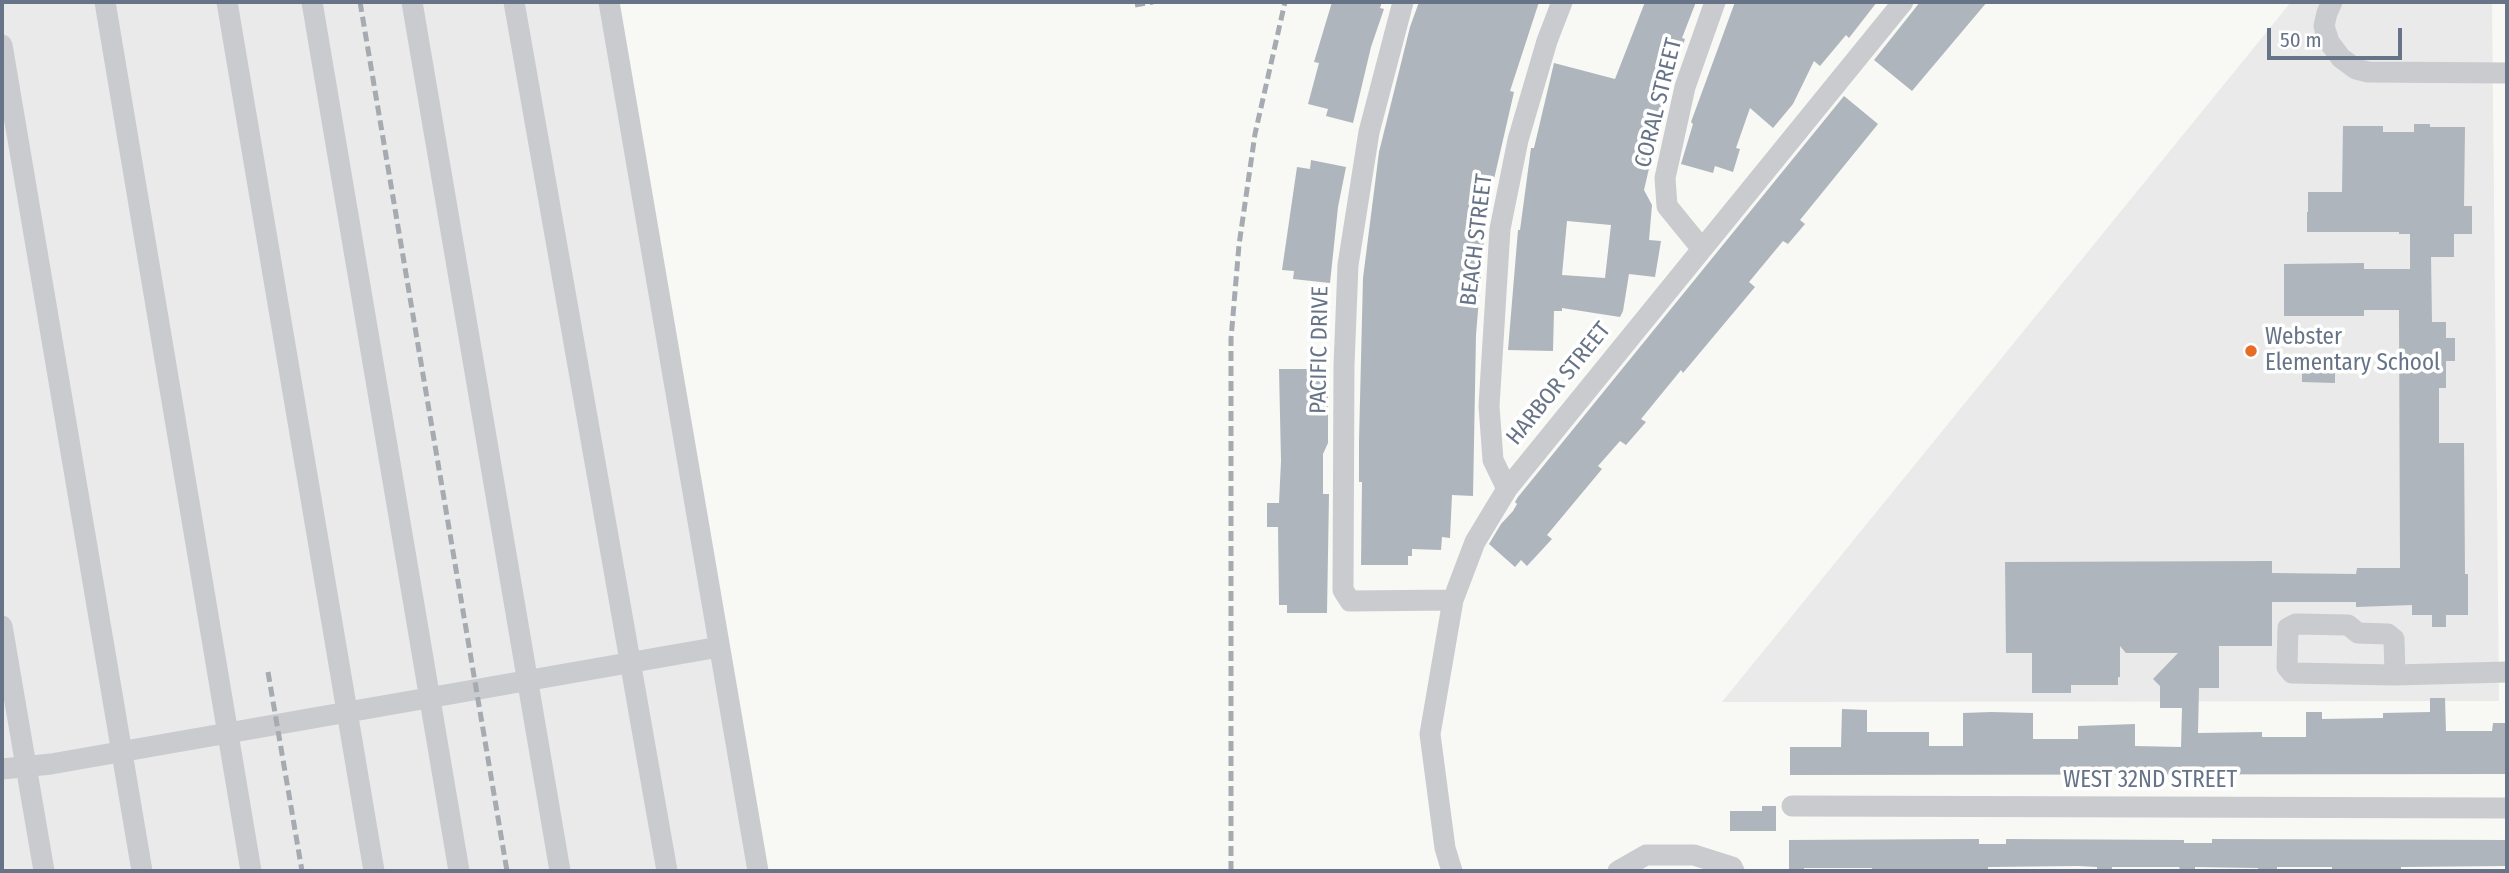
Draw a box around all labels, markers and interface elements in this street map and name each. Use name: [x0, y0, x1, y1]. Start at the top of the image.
scale bar: [2271, 14, 2406, 58]
text: 50 m: [2280, 27, 2322, 53]
street label: CORAL STREET: [1630, 36, 1688, 170]
street label: BEACH STREET: [1455, 173, 1499, 307]
street label: PACIFIC DRIVE: [1305, 286, 1335, 414]
street label: HARBOR STREET: [1501, 317, 1617, 451]
place label: Webster Elementary School: [2265, 324, 2440, 378]
marker: Webster Elementary School: [2243, 343, 2259, 359]
street label: WEST 32ND STREET: [2063, 767, 2237, 795]

